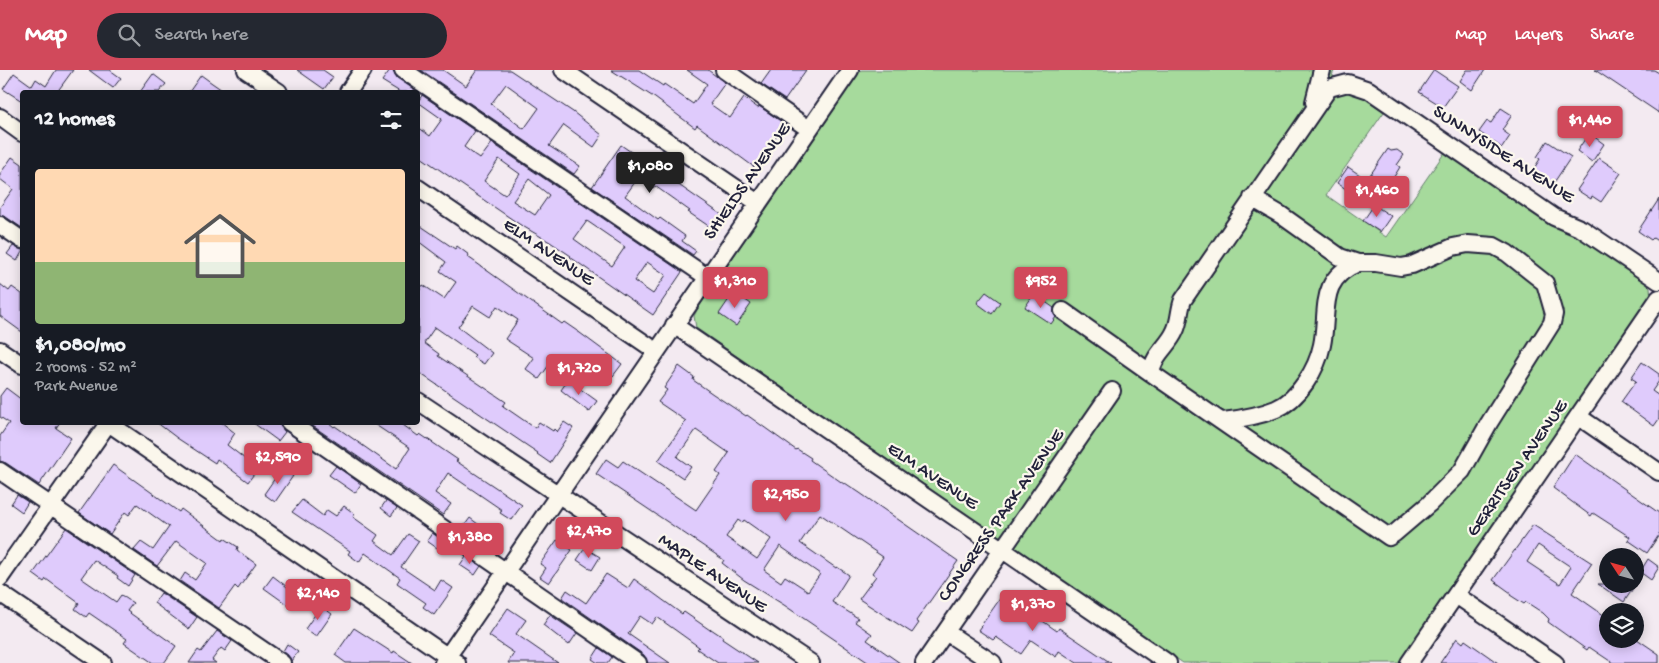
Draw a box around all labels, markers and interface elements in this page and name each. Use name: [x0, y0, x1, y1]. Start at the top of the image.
search box: [97, 13, 447, 58]
text: Map: [25, 21, 67, 50]
icon: search: [115, 21, 143, 49]
text: Search here: [155, 24, 248, 47]
text: Map: [1455, 25, 1487, 46]
text: Layers: [1515, 25, 1562, 46]
text: Share: [1590, 25, 1634, 46]
street label: SUNNYSIDE AVENUE: [1428, 101, 1579, 210]
icon: filters: [377, 106, 405, 134]
pin: $1,440: [1549, 106, 1631, 148]
text: 12 homes: [35, 108, 114, 133]
text: $1,440: [1569, 112, 1611, 131]
street label: SHIELDS AVENUE: [699, 118, 798, 245]
pin: $1,080: [609, 152, 691, 194]
text: $1,080: [627, 158, 673, 177]
pin: $1,460: [1336, 176, 1418, 218]
text: $1,460: [1355, 182, 1399, 201]
icon: home: [175, 201, 265, 291]
street label: ELM AVENUE: [498, 214, 599, 293]
pin: $1,310: [694, 266, 776, 309]
pin: $952: [1011, 266, 1071, 309]
text: $1,310: [714, 273, 756, 292]
text: $952: [1025, 273, 1057, 292]
text: $1,080/mo: [35, 334, 126, 359]
pin: $1,720: [538, 354, 620, 396]
text: 2 rooms · 52 m²: [35, 359, 137, 378]
text: $1,720: [557, 360, 601, 379]
text: Park Avenue: [35, 378, 117, 397]
street label: GERRITSEN AVENUE: [1462, 395, 1575, 542]
street label: CONGRESS PARK AVENUE: [934, 424, 1071, 607]
street label: ELM AVENUE: [882, 438, 983, 517]
pin: $2,590: [237, 442, 319, 485]
text: $2,590: [255, 449, 301, 468]
pin: $2,950: [745, 480, 827, 522]
text: $2,950: [763, 486, 809, 505]
pin: $2,470: [548, 516, 630, 559]
pin: $1,380: [429, 522, 511, 565]
text: $2,470: [566, 523, 612, 542]
text: $1,380: [448, 529, 492, 548]
street label: MAPLE AVENUE: [653, 529, 772, 620]
north arrow: [1599, 548, 1644, 592]
map controls: [1599, 548, 1644, 648]
pin: $2,140: [277, 578, 359, 621]
text: $2,140: [296, 585, 340, 604]
pin: $1,370: [992, 590, 1074, 632]
text: $1,370: [1011, 596, 1055, 615]
button: layers: [1599, 603, 1644, 648]

